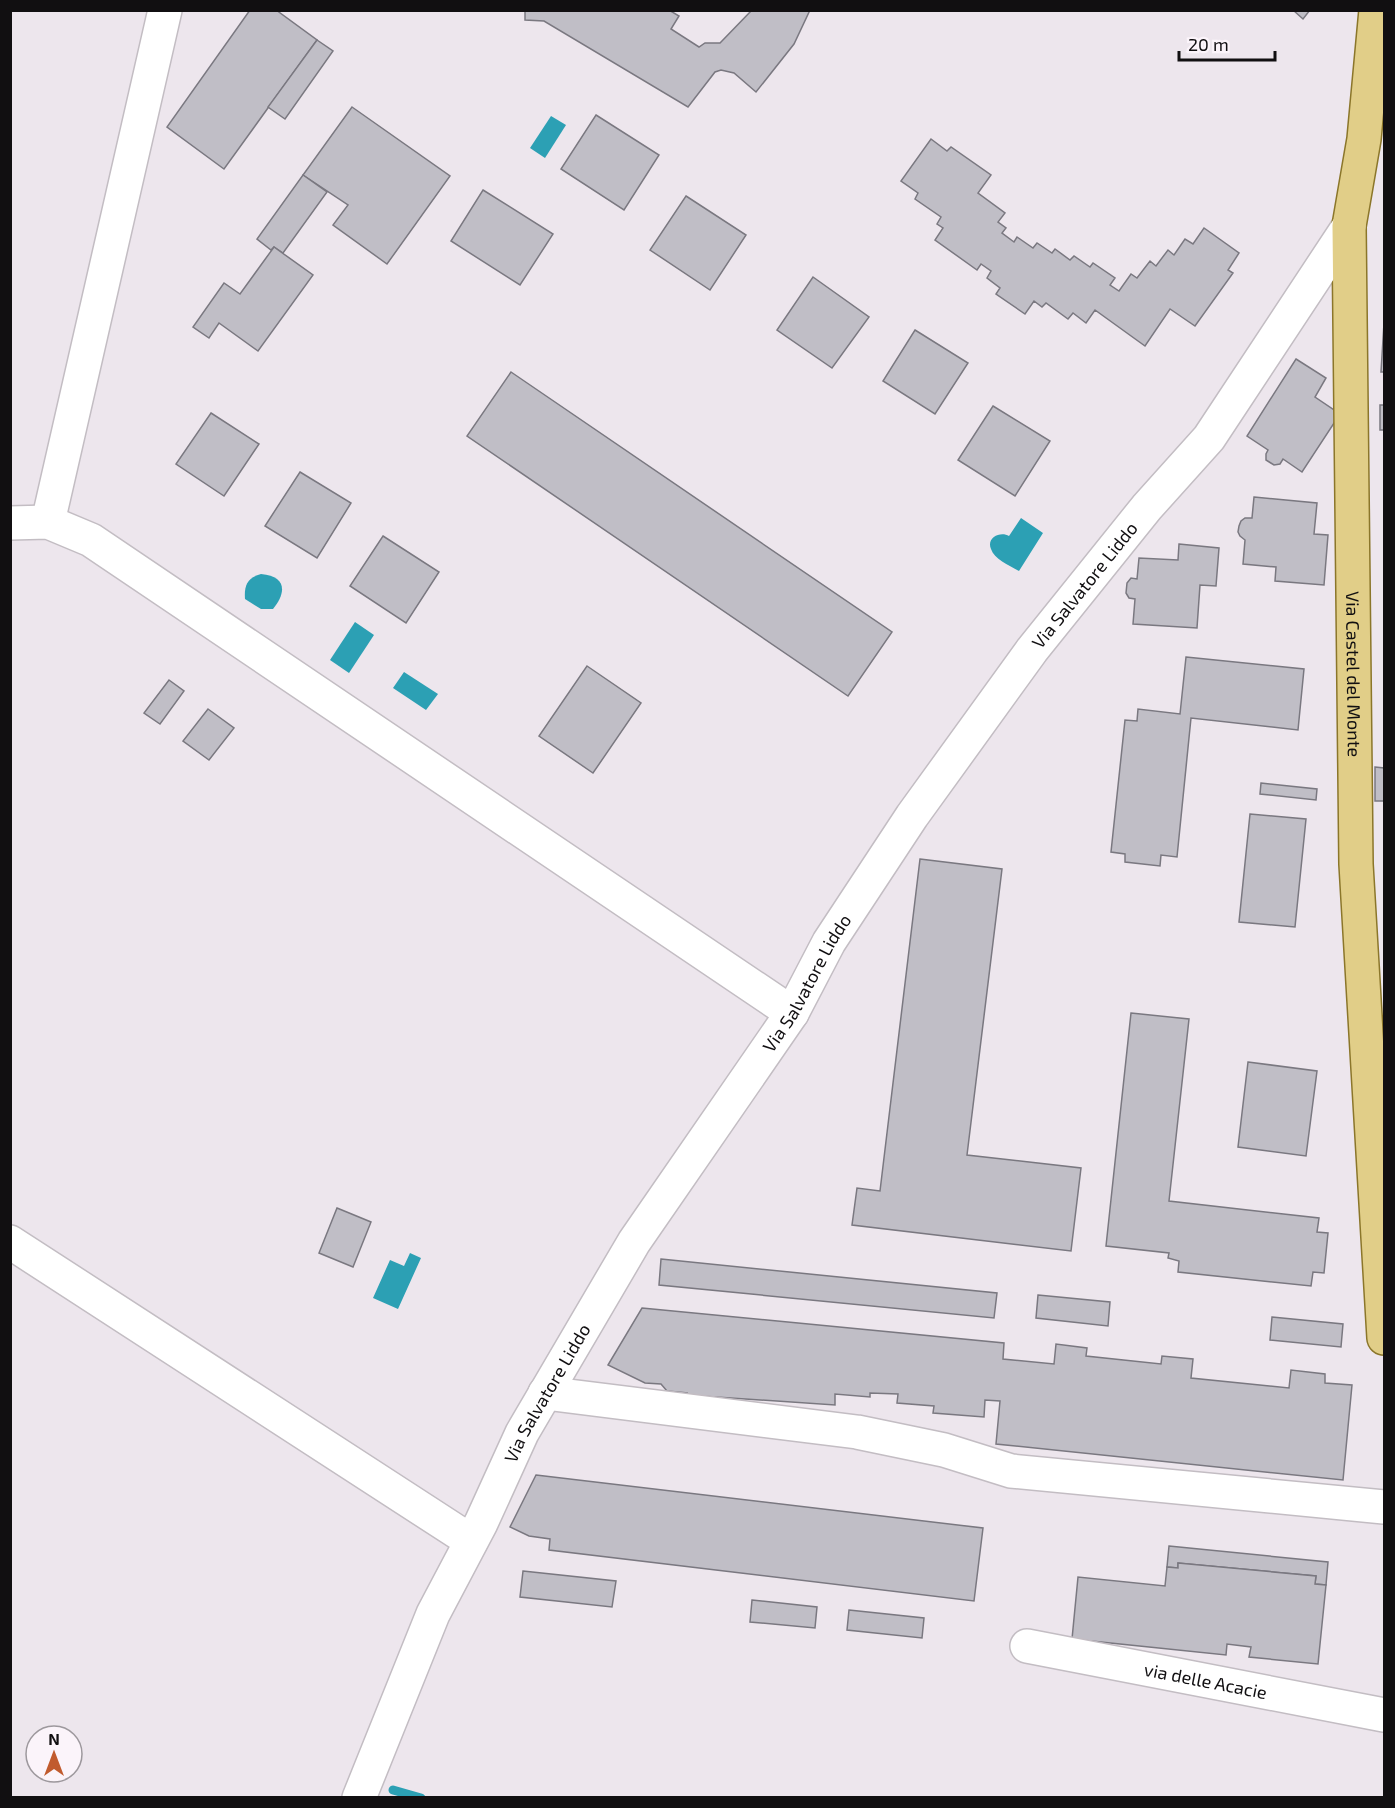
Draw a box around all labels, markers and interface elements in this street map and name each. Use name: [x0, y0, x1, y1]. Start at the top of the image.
scale bar: [1179, 24, 1275, 62]
text: 20 m: [1188, 33, 1229, 55]
street label: Via Salvatore Liddo: [1027, 517, 1142, 653]
street label: Via Castel del Monte: [1342, 591, 1366, 757]
street label: Via Salvatore Liddo: [758, 910, 855, 1056]
street label: Via Salvatore Liddo: [499, 1320, 595, 1466]
street label: via delle Acacie: [1142, 1658, 1269, 1703]
north arrow: [24, 1724, 84, 1784]
text: N: [48, 1729, 60, 1748]

